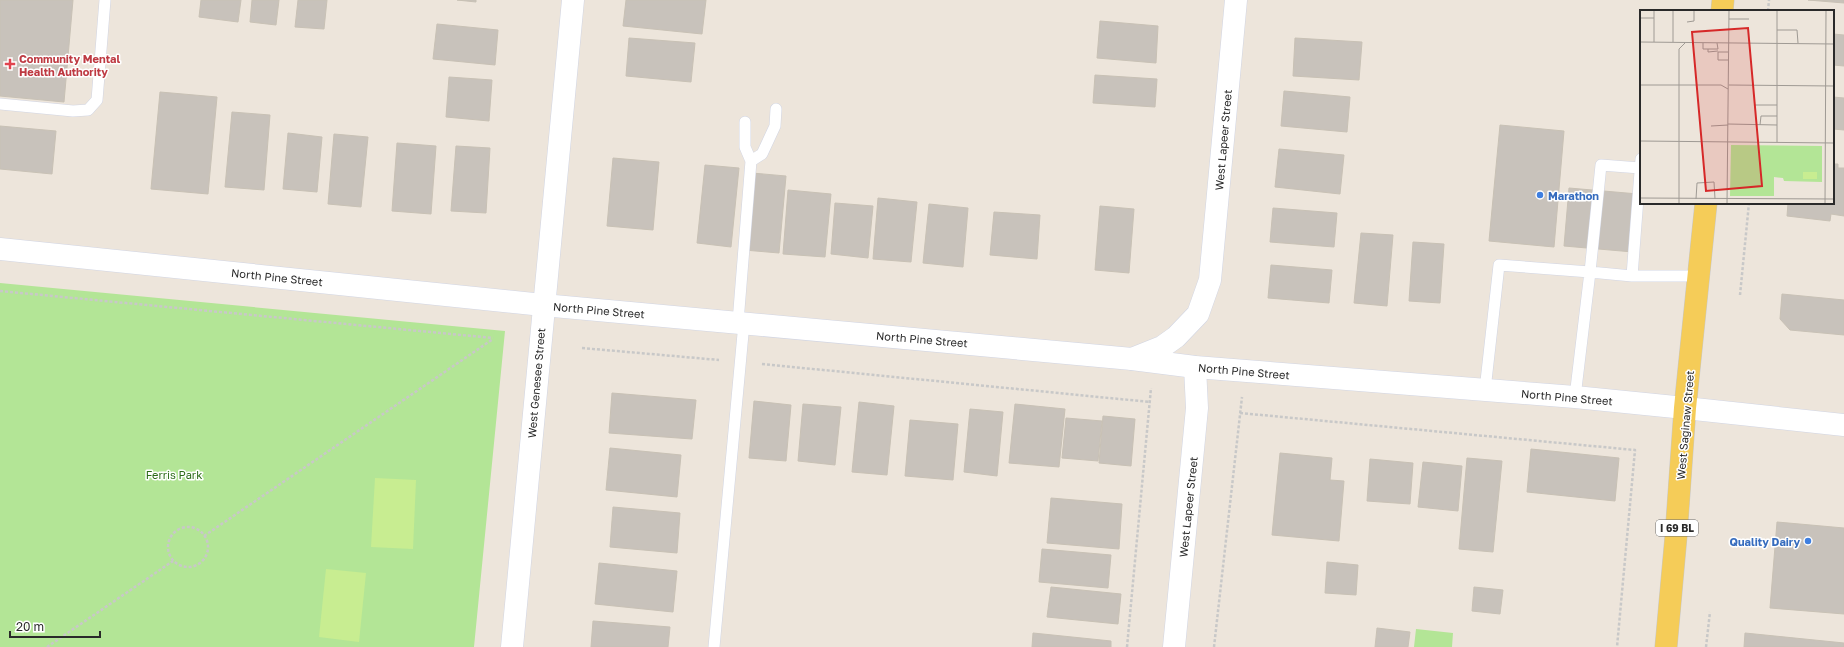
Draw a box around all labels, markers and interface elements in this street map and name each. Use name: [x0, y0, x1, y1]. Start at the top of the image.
inset map: [1640, 10, 1834, 204]
place label: Community Mental Health Authority: [19, 52, 120, 78]
marker: Community Mental Health Authority: [4, 58, 16, 70]
street label: West Lapeer Street: [1212, 89, 1234, 191]
place label: Marathon: [1548, 189, 1599, 202]
marker: Marathon: [1535, 190, 1545, 200]
street label: North Pine Street: [231, 266, 323, 288]
street label: North Pine Street: [553, 300, 645, 320]
street label: West Genesee Street: [525, 327, 547, 439]
street label: North Pine Street: [876, 329, 968, 349]
street label: North Pine Street: [1198, 361, 1290, 381]
street label: West Saginaw Street: [1674, 370, 1696, 480]
street label: North Pine Street: [1521, 387, 1613, 407]
street label: West Lapeer Street: [1176, 456, 1200, 558]
park label: Ferris Park: [146, 468, 202, 481]
road number: I 69 BL: [1656, 520, 1698, 536]
place label: Quality Dairy: [1730, 535, 1800, 548]
marker: Quality Dairy: [1803, 536, 1813, 546]
scale bar: [10, 613, 100, 639]
text: 20 m: [16, 619, 44, 634]

